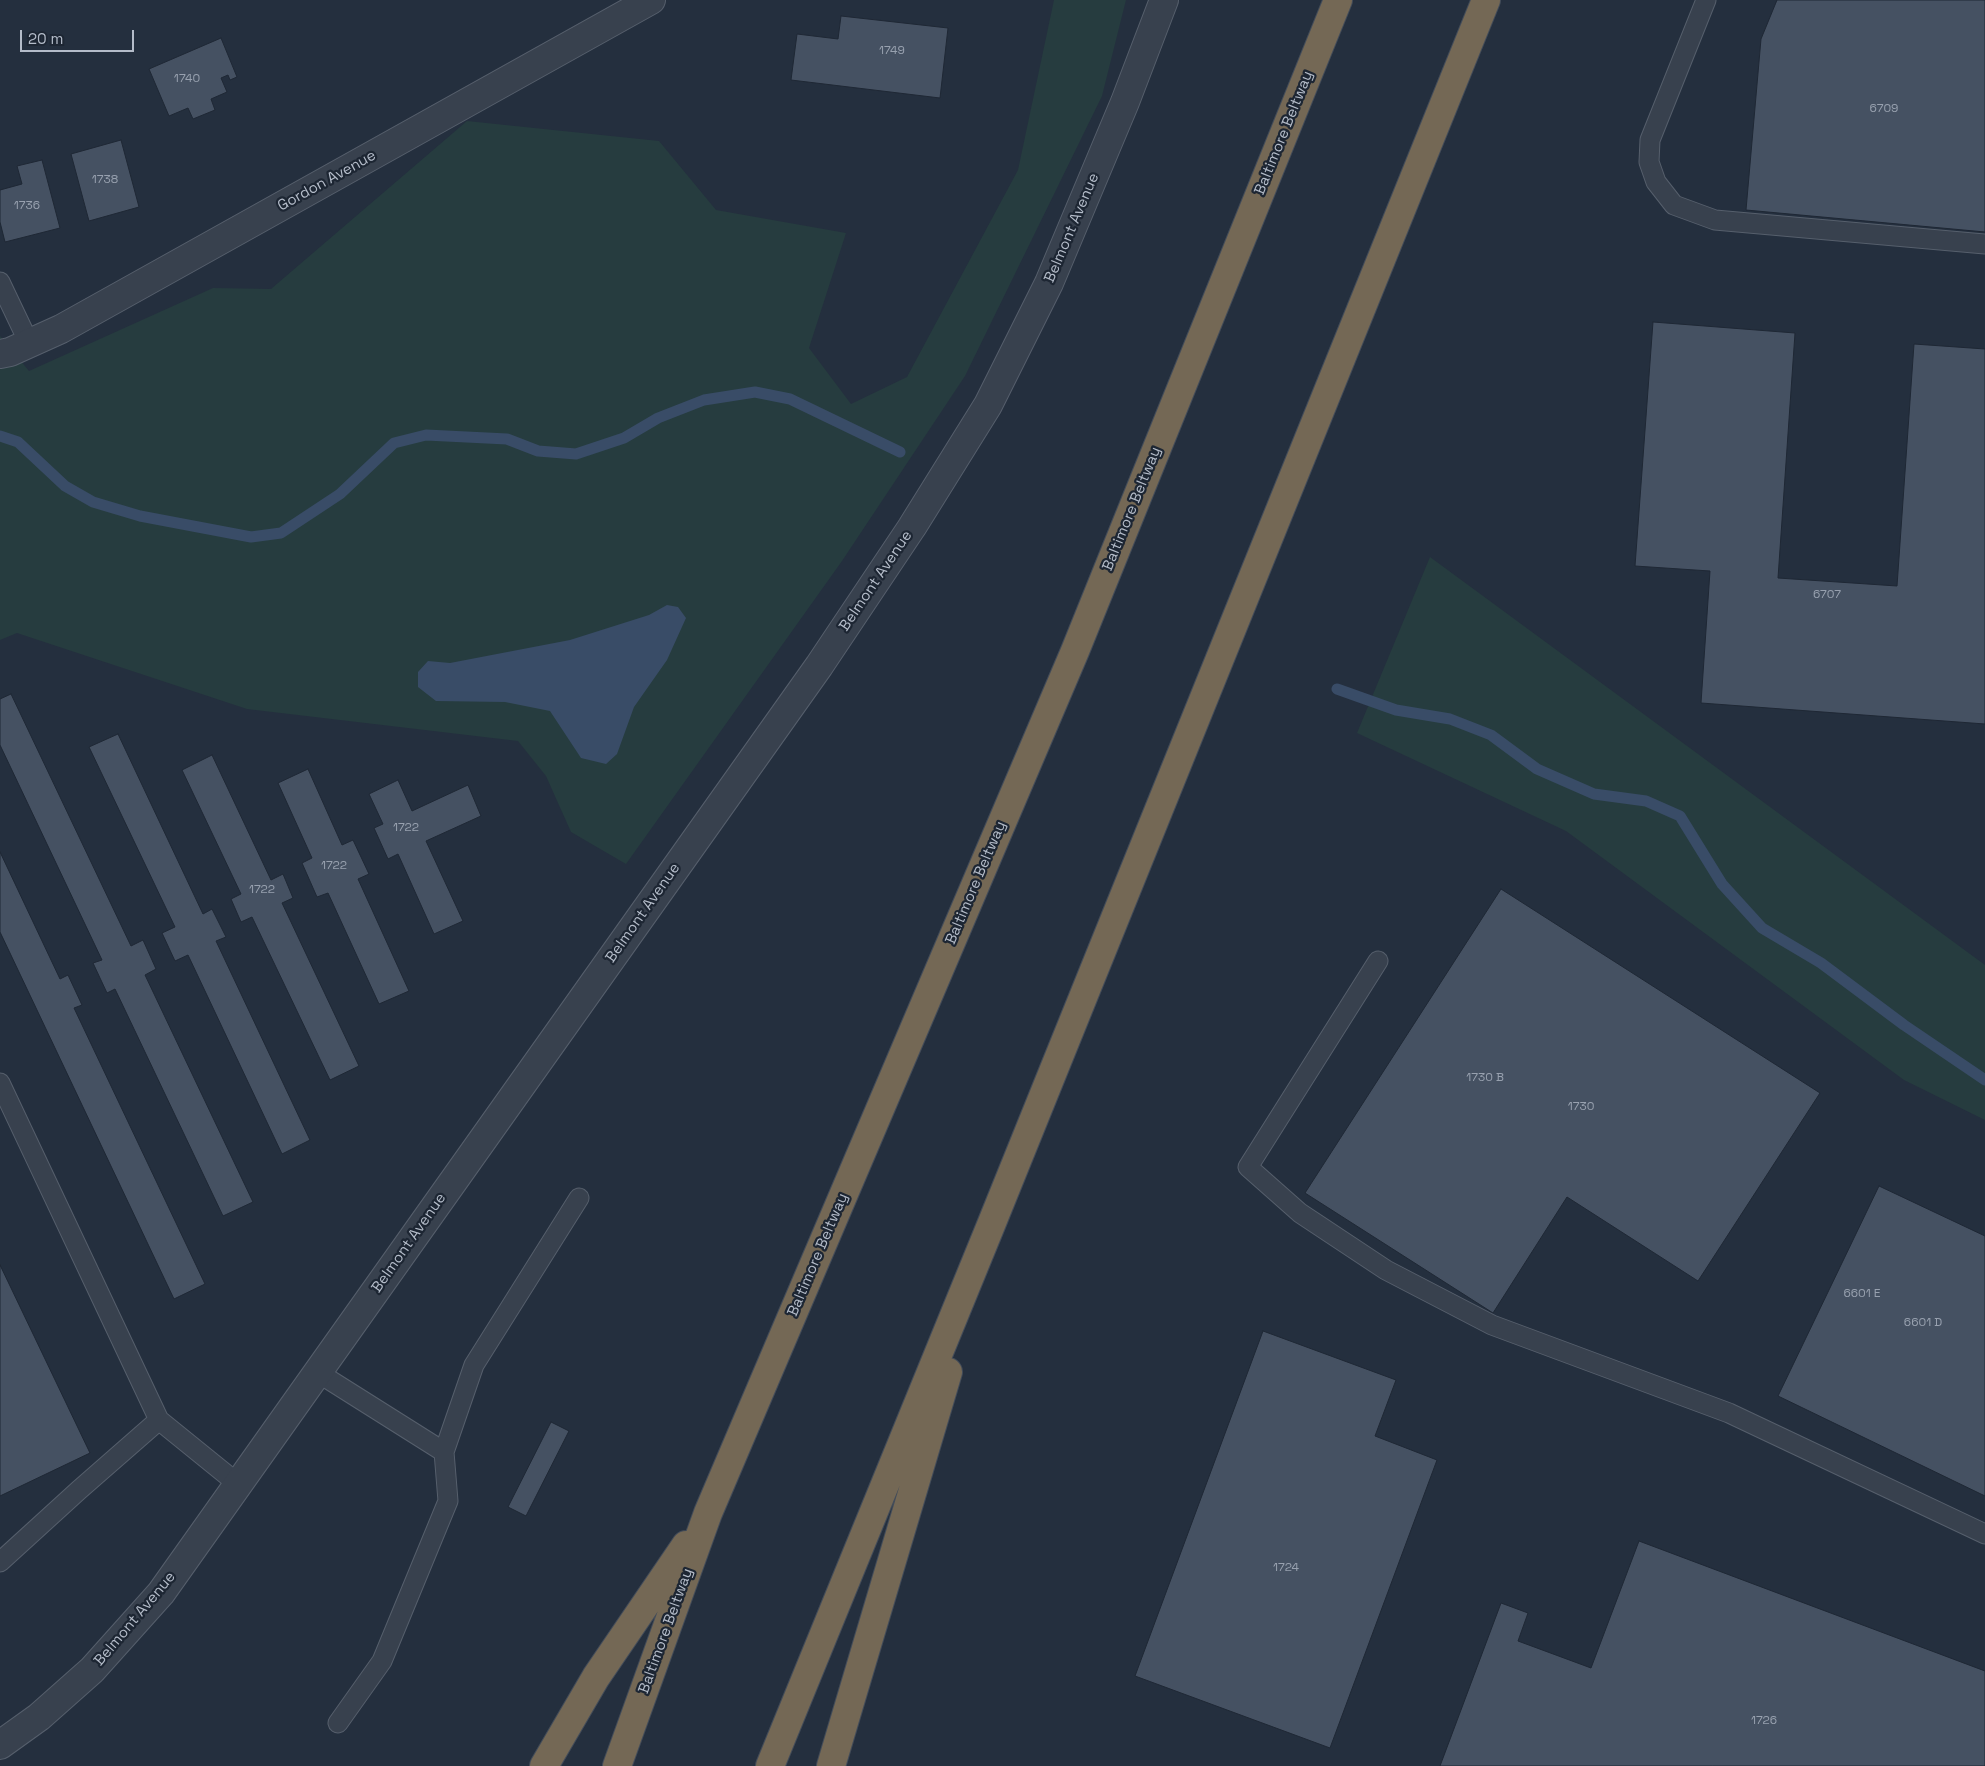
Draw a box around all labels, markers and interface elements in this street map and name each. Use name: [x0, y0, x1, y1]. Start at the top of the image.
scale bar: [22, 20, 136, 52]
text: 20 m: [28, 29, 63, 48]
house number: 1749: [879, 44, 905, 58]
street label: Baltimore Beltway: [1251, 68, 1317, 198]
house number: 1740: [174, 72, 200, 86]
house number: 6709: [1870, 102, 1898, 116]
street label: Gordon Avenue: [275, 147, 379, 215]
street label: Belmont Avenue: [1041, 170, 1103, 286]
house number: 1738: [92, 173, 118, 187]
house number: 1736: [14, 199, 40, 213]
street label: Baltimore Beltway: [1099, 444, 1165, 574]
street label: Belmont Avenue: [836, 527, 916, 635]
house number: 6707: [1813, 588, 1841, 602]
street label: Baltimore Beltway: [942, 819, 1010, 947]
house number: 1722: [393, 821, 419, 835]
house number: 1722: [321, 859, 347, 873]
street label: Belmont Avenue: [602, 860, 684, 966]
house number: 1722: [249, 883, 275, 897]
house number: 1730 B: [1466, 1071, 1504, 1085]
house number: 1730: [1568, 1100, 1594, 1114]
street label: Belmont Avenue: [368, 1190, 450, 1296]
street label: Baltimore Beltway: [784, 1191, 852, 1319]
house number: 6601 E: [1843, 1287, 1881, 1301]
house number: 6601 D: [1904, 1316, 1942, 1330]
house number: 1724: [1273, 1561, 1299, 1575]
street label: Baltimore Beltway: [635, 1566, 697, 1696]
street label: Belmont Avenue: [90, 1568, 180, 1670]
house number: 1726: [1751, 1714, 1777, 1728]

